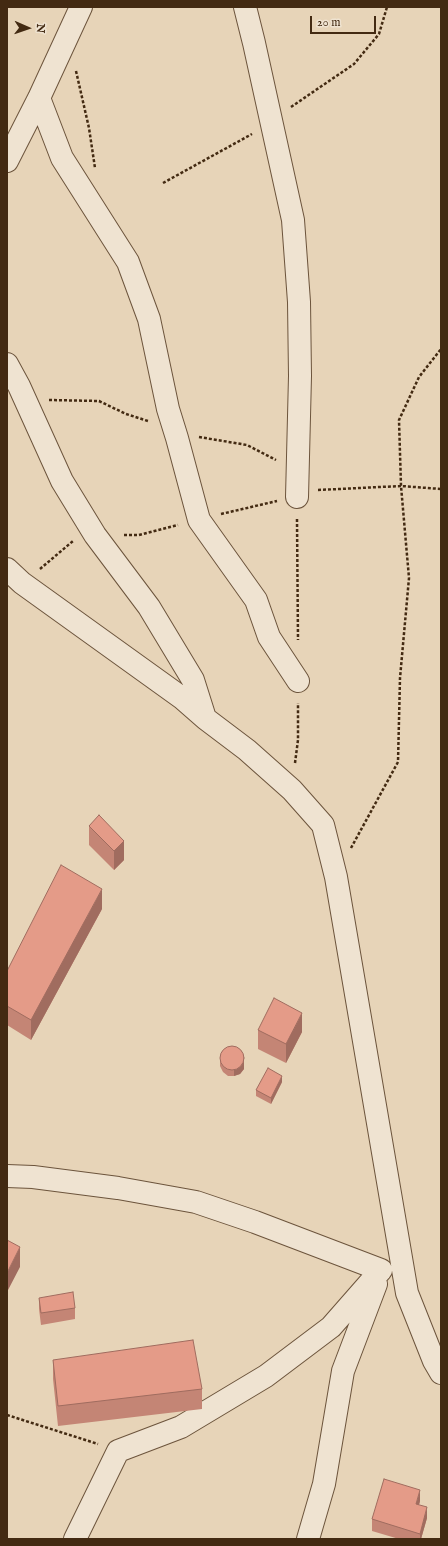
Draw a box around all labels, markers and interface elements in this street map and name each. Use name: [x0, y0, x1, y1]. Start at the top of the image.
north arrow: [8, 8, 48, 48]
scale bar: [312, 8, 378, 34]
text: 20 m: [317, 15, 340, 30]
text: N: [33, 23, 47, 33]

